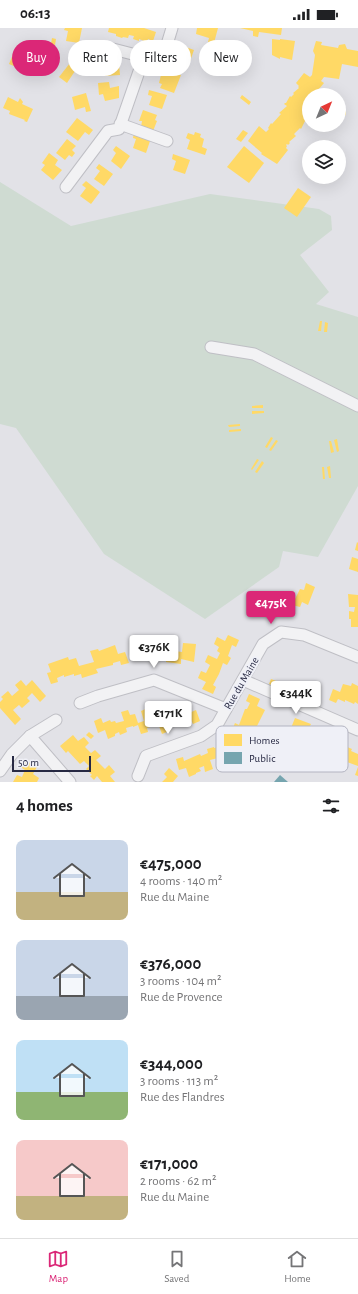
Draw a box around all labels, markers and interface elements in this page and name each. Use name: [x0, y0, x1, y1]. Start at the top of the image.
text: 06:13: [20, 6, 50, 21]
chip: Buy: [12, 40, 60, 76]
chip: Rent: [68, 40, 122, 76]
chip: Filters: [130, 40, 191, 76]
chip: New: [199, 40, 252, 76]
north arrow: [302, 88, 346, 132]
map controls: [302, 88, 346, 184]
button: layers: [302, 140, 346, 184]
pin: €475K: [243, 591, 299, 625]
text: €475K: [255, 597, 287, 610]
pin: €376K: [126, 635, 182, 669]
text: €376K: [138, 641, 170, 654]
street label: Rue du Maine: [222, 655, 261, 711]
pin: €344K: [268, 681, 324, 715]
text: €344K: [280, 687, 312, 700]
pin: €171K: [140, 701, 196, 735]
text: €171K: [154, 707, 182, 720]
legend: [216, 726, 348, 772]
text: Homes: [249, 735, 280, 746]
text: Public: [249, 753, 276, 764]
scale bar: [12, 754, 91, 773]
text: 50 m: [18, 757, 39, 768]
icon: filters: [320, 795, 342, 817]
text: 4 homes: [16, 797, 73, 814]
text: €475,000: [140, 855, 202, 872]
icon: home: [48, 856, 96, 904]
text: 4 rooms · 140 m²: [140, 875, 222, 888]
text: Rue du Maine: [140, 891, 209, 904]
text: €376,000: [140, 955, 201, 972]
icon: home: [48, 956, 96, 1004]
text: 3 rooms · 104 m²: [140, 975, 221, 988]
text: Rue de Provence: [140, 991, 223, 1004]
text: €344,000: [140, 1055, 203, 1072]
icon: home: [48, 1056, 96, 1104]
text: 3 rooms · 113 m²: [140, 1075, 218, 1088]
text: Rue des Flandres: [140, 1091, 225, 1104]
text: €171,000: [140, 1155, 198, 1172]
icon: home: [48, 1156, 96, 1204]
text: 2 rooms · 62 m²: [140, 1175, 216, 1188]
text: Rue du Maine: [140, 1191, 209, 1204]
tab: Map: [47, 1248, 69, 1285]
tab: Saved: [164, 1248, 189, 1285]
tab: Home: [284, 1248, 311, 1285]

